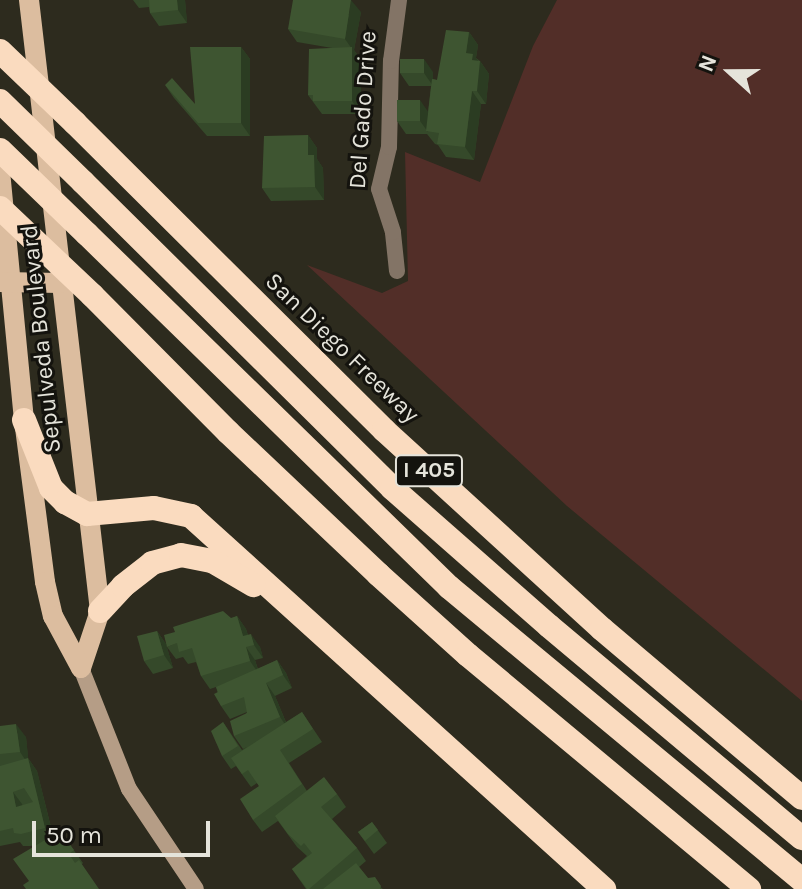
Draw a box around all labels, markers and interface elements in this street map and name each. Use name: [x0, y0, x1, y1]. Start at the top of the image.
street label: Del Gado Drive: [343, 30, 383, 190]
north arrow: [690, 32, 770, 112]
text: N: [693, 51, 723, 75]
street label: Sepulveda Boulevard: [15, 223, 67, 455]
street label: San Diego Freeway: [259, 267, 425, 429]
road number: I 405: [393, 453, 465, 489]
scale bar: [36, 805, 214, 855]
text: 50 m: [46, 821, 102, 849]

